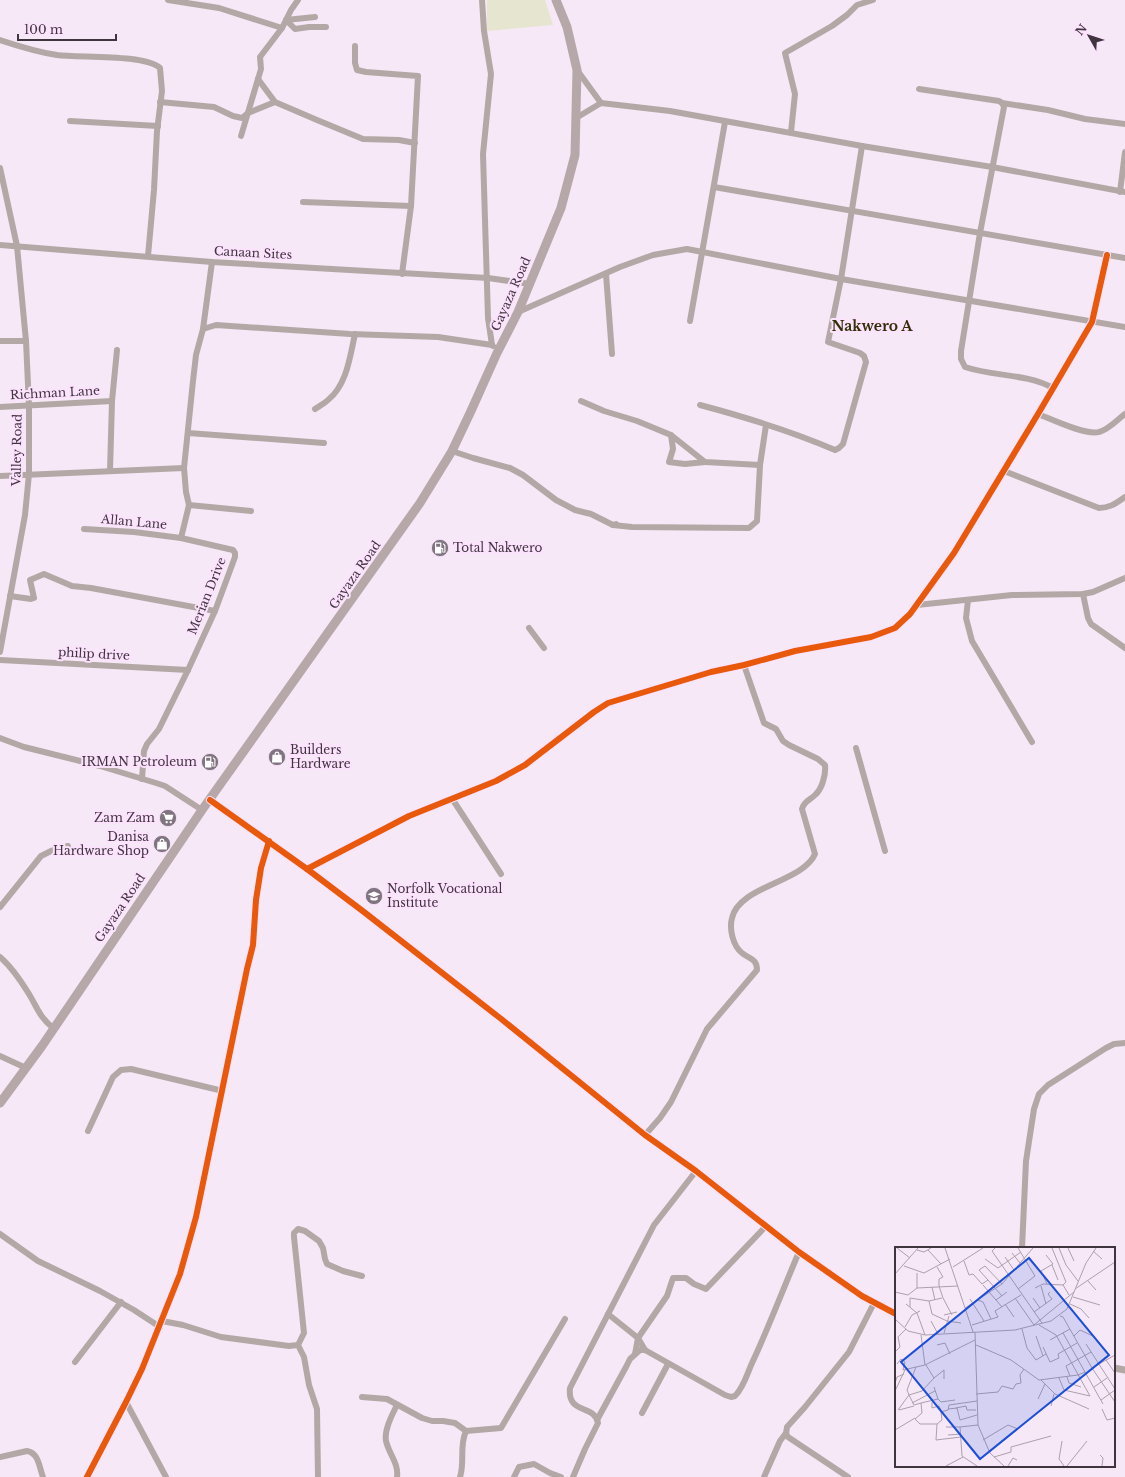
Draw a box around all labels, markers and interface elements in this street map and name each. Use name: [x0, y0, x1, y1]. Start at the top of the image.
scale bar: [18, 16, 116, 42]
north arrow: [1069, 16, 1109, 56]
text: N: [1073, 21, 1090, 38]
text: 100 m: [24, 22, 63, 37]
street label: Canaan Sites: [214, 243, 292, 262]
street label: Gayaza Road: [488, 254, 534, 333]
district label: Nakwero A: [831, 317, 913, 335]
street label: Richman Lane: [10, 383, 100, 402]
street label: Valley Road: [8, 414, 25, 487]
street label: Allan Lane: [100, 511, 168, 532]
street label: Gayaza Road: [326, 538, 384, 612]
fuel station icon: Total Nakwero: [430, 538, 450, 558]
place label: Total Nakwero: [453, 540, 543, 555]
street label: Merian Drive: [184, 555, 229, 637]
street label: philip drive: [58, 644, 130, 663]
place label: Builders Hardware: [290, 742, 351, 771]
shop icon: Builders Hardware: [267, 747, 287, 767]
fuel station icon: IRMAN Petroleum: [200, 752, 220, 772]
place label: IRMAN Petroleum: [82, 754, 197, 769]
supermarket icon: Zam Zam: [158, 808, 178, 828]
place label: Zam Zam: [94, 810, 155, 825]
place label: Danisa Hardware Shop: [53, 829, 149, 858]
shop icon: Danisa Hardware Shop: [152, 834, 172, 854]
street label: Gayaza Road: [91, 871, 148, 945]
place label: Norfolk Vocational Institute: [387, 881, 502, 910]
school or university icon: Norfolk Vocational Institute: [364, 886, 384, 906]
inset map: [895, 1247, 1115, 1467]

